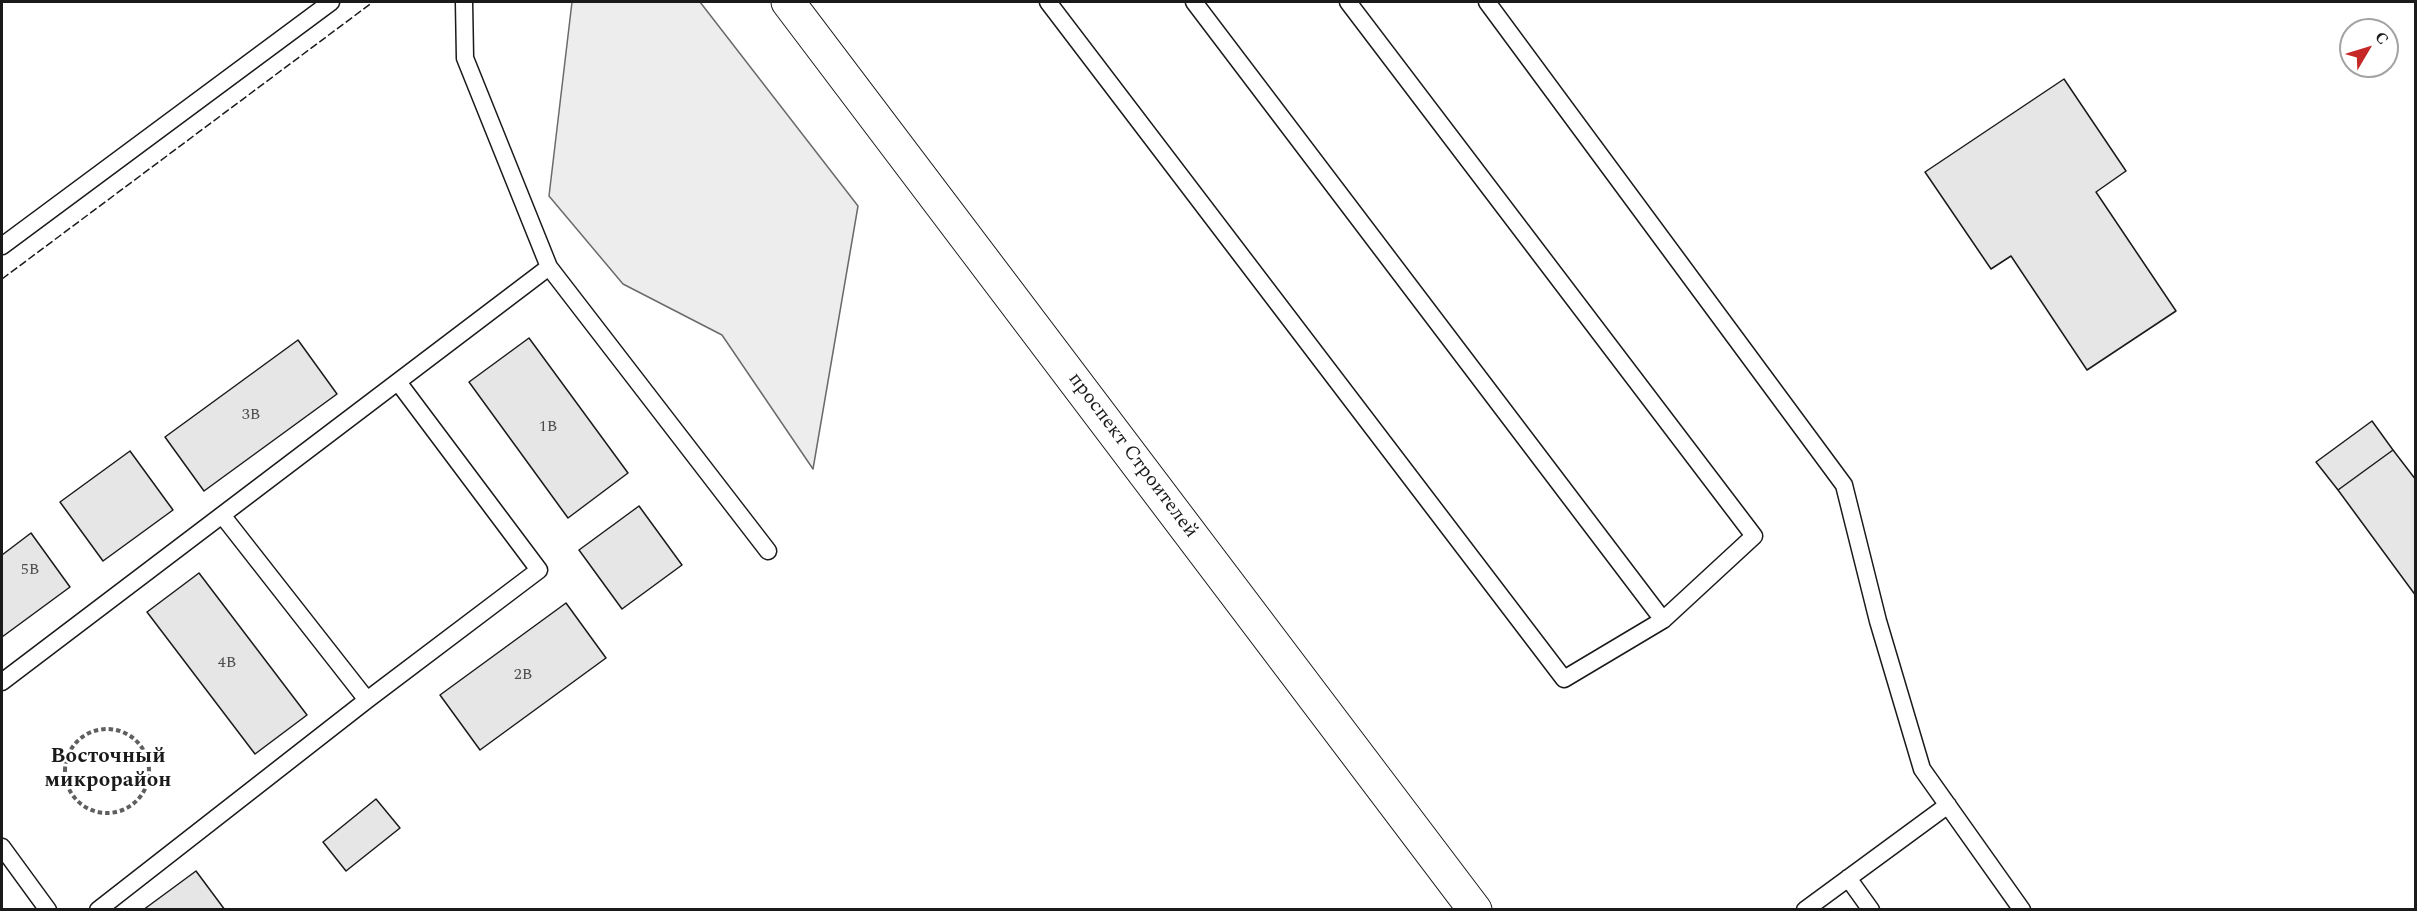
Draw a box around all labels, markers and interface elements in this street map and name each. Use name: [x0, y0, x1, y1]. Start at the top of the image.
north arrow: [2339, 18, 2399, 78]
text: С: [2369, 26, 2395, 50]
street label: проспект Строителей: [1062, 368, 1202, 544]
house number: 3В: [242, 406, 260, 426]
house number: 1В: [539, 418, 557, 438]
house number: 5В: [21, 561, 39, 581]
house number: 4В: [218, 654, 236, 674]
house number: 2В: [514, 666, 532, 686]
district label: Восточный микрорайон: [44, 745, 172, 795]

